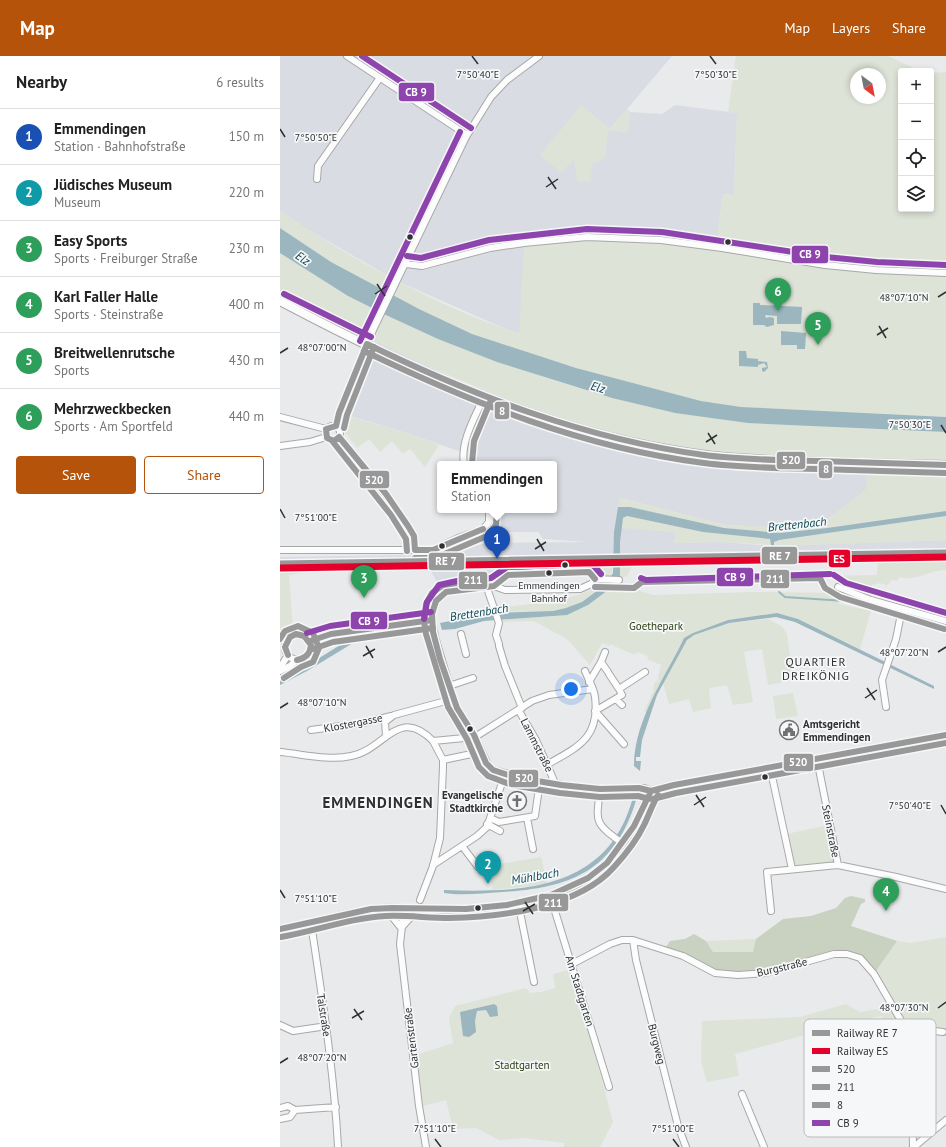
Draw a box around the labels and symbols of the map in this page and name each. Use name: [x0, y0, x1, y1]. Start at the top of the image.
text: 7°50'40"E: [457, 68, 499, 81]
text: 7°50'30"E: [695, 68, 737, 81]
north arrow: [850, 68, 886, 104]
line badge: CB 9: [398, 82, 435, 102]
text: CB 9: [405, 85, 427, 99]
text: 7°50'50"E: [295, 131, 337, 144]
unlabelled marker: [405, 232, 415, 242]
unlabelled marker: [723, 237, 733, 247]
line badge: CB 9: [791, 245, 829, 264]
text: CB 9: [799, 247, 821, 261]
water label: Elz: [293, 248, 314, 269]
pin: 6: [765, 278, 791, 311]
text: 48°07'10"N: [879, 291, 929, 304]
pin: 5: [805, 312, 831, 345]
text: 48°07'00"N: [297, 341, 347, 354]
water label: Elz: [589, 378, 608, 396]
line badge: 8: [494, 401, 510, 420]
text: 8: [499, 404, 505, 418]
text: 7°50'30"E: [889, 418, 931, 431]
line badge: 520: [776, 451, 806, 470]
text: 520: [782, 453, 800, 467]
line badge: 8: [818, 460, 833, 479]
text: 8: [823, 462, 829, 476]
line badge: 520: [359, 470, 390, 489]
text: 520: [365, 473, 383, 487]
text: 7°51'00"E: [295, 511, 337, 524]
water label: Brettenbach: [767, 513, 827, 535]
pin: 1: [484, 526, 510, 559]
unlabelled marker: [437, 541, 447, 551]
line badge: RE 7: [761, 546, 798, 565]
text: RE 7: [769, 549, 791, 563]
line badge: ES: [828, 549, 851, 568]
line badge: RE 7: [428, 552, 465, 571]
text: ES: [833, 552, 845, 566]
text: RE 7: [435, 554, 457, 568]
unlabelled marker: [560, 560, 570, 570]
pin: 3: [351, 565, 377, 598]
line badge: CB 9: [716, 567, 754, 587]
marker: Emmendingen Bahnhof: [544, 568, 554, 578]
line badge: 211: [760, 569, 790, 589]
text: CB 9: [724, 570, 746, 584]
line badge: 211: [458, 571, 488, 590]
text: 211: [766, 572, 784, 586]
text: 211: [464, 573, 482, 587]
place label: Emmendingen Bahnhof: [518, 579, 580, 605]
water label: Brettenbach: [449, 600, 509, 624]
line badge: CB 9: [350, 611, 388, 630]
text: CB 9: [358, 614, 380, 628]
park label: Goethepark: [629, 619, 684, 633]
text: 48°07'20"N: [879, 646, 929, 659]
district label: QUARTIER DREIKÖNIG: [782, 654, 850, 683]
your location: [561, 679, 581, 699]
text: 48°07'10"N: [297, 696, 347, 709]
street label: Klostergasse: [322, 710, 384, 736]
street label: Lammstraße: [517, 716, 557, 775]
place label: Amtsgericht Emmendingen: [803, 717, 870, 744]
public building icon: Amtsgericht Emmendingen: [778, 719, 800, 741]
unlabelled marker: [465, 724, 475, 734]
line badge: 520: [783, 753, 814, 772]
text: 520: [789, 755, 807, 769]
line badge: 520: [508, 769, 539, 788]
text: 520: [515, 771, 533, 785]
unlabelled marker: [760, 772, 770, 782]
place label: Evangelische Stadtkirche: [442, 788, 503, 815]
church icon: Evangelische Stadtkirche: [506, 790, 528, 812]
district label: EMMENDINGEN: [322, 793, 434, 812]
text: 7°50'40"E: [889, 799, 931, 812]
street label: Steinstraße: [819, 803, 843, 859]
pin: 2: [475, 851, 501, 884]
water label: Mühlbach: [510, 864, 560, 888]
pin: 4: [873, 878, 899, 911]
text: 7°51'10"E: [295, 892, 337, 905]
line badge: 211: [538, 893, 569, 912]
text: 211: [544, 896, 562, 910]
unlabelled marker: [473, 903, 483, 913]
street label: Am Stadtgarten: [563, 954, 597, 1028]
street label: Burgstraße: [755, 954, 809, 980]
street label: Talstraße: [314, 993, 334, 1038]
text: 48°07'30"N: [879, 1001, 929, 1014]
street label: Gartenstraße: [400, 1006, 422, 1069]
legend: [804, 1019, 936, 1137]
street label: Burgweg: [645, 1022, 669, 1066]
text: Railway RE 7: [837, 1026, 898, 1040]
text: Railway ES: [837, 1044, 888, 1058]
text: 48°07'20"N: [297, 1051, 347, 1064]
park label: Stadtgarten: [494, 1058, 550, 1072]
text: 520: [837, 1062, 855, 1076]
text: 211: [837, 1080, 855, 1094]
text: 8: [837, 1098, 843, 1112]
text: CB 9: [837, 1116, 859, 1130]
text: 7°51'10"E: [414, 1122, 456, 1135]
text: 7°51'00"E: [652, 1122, 694, 1135]

